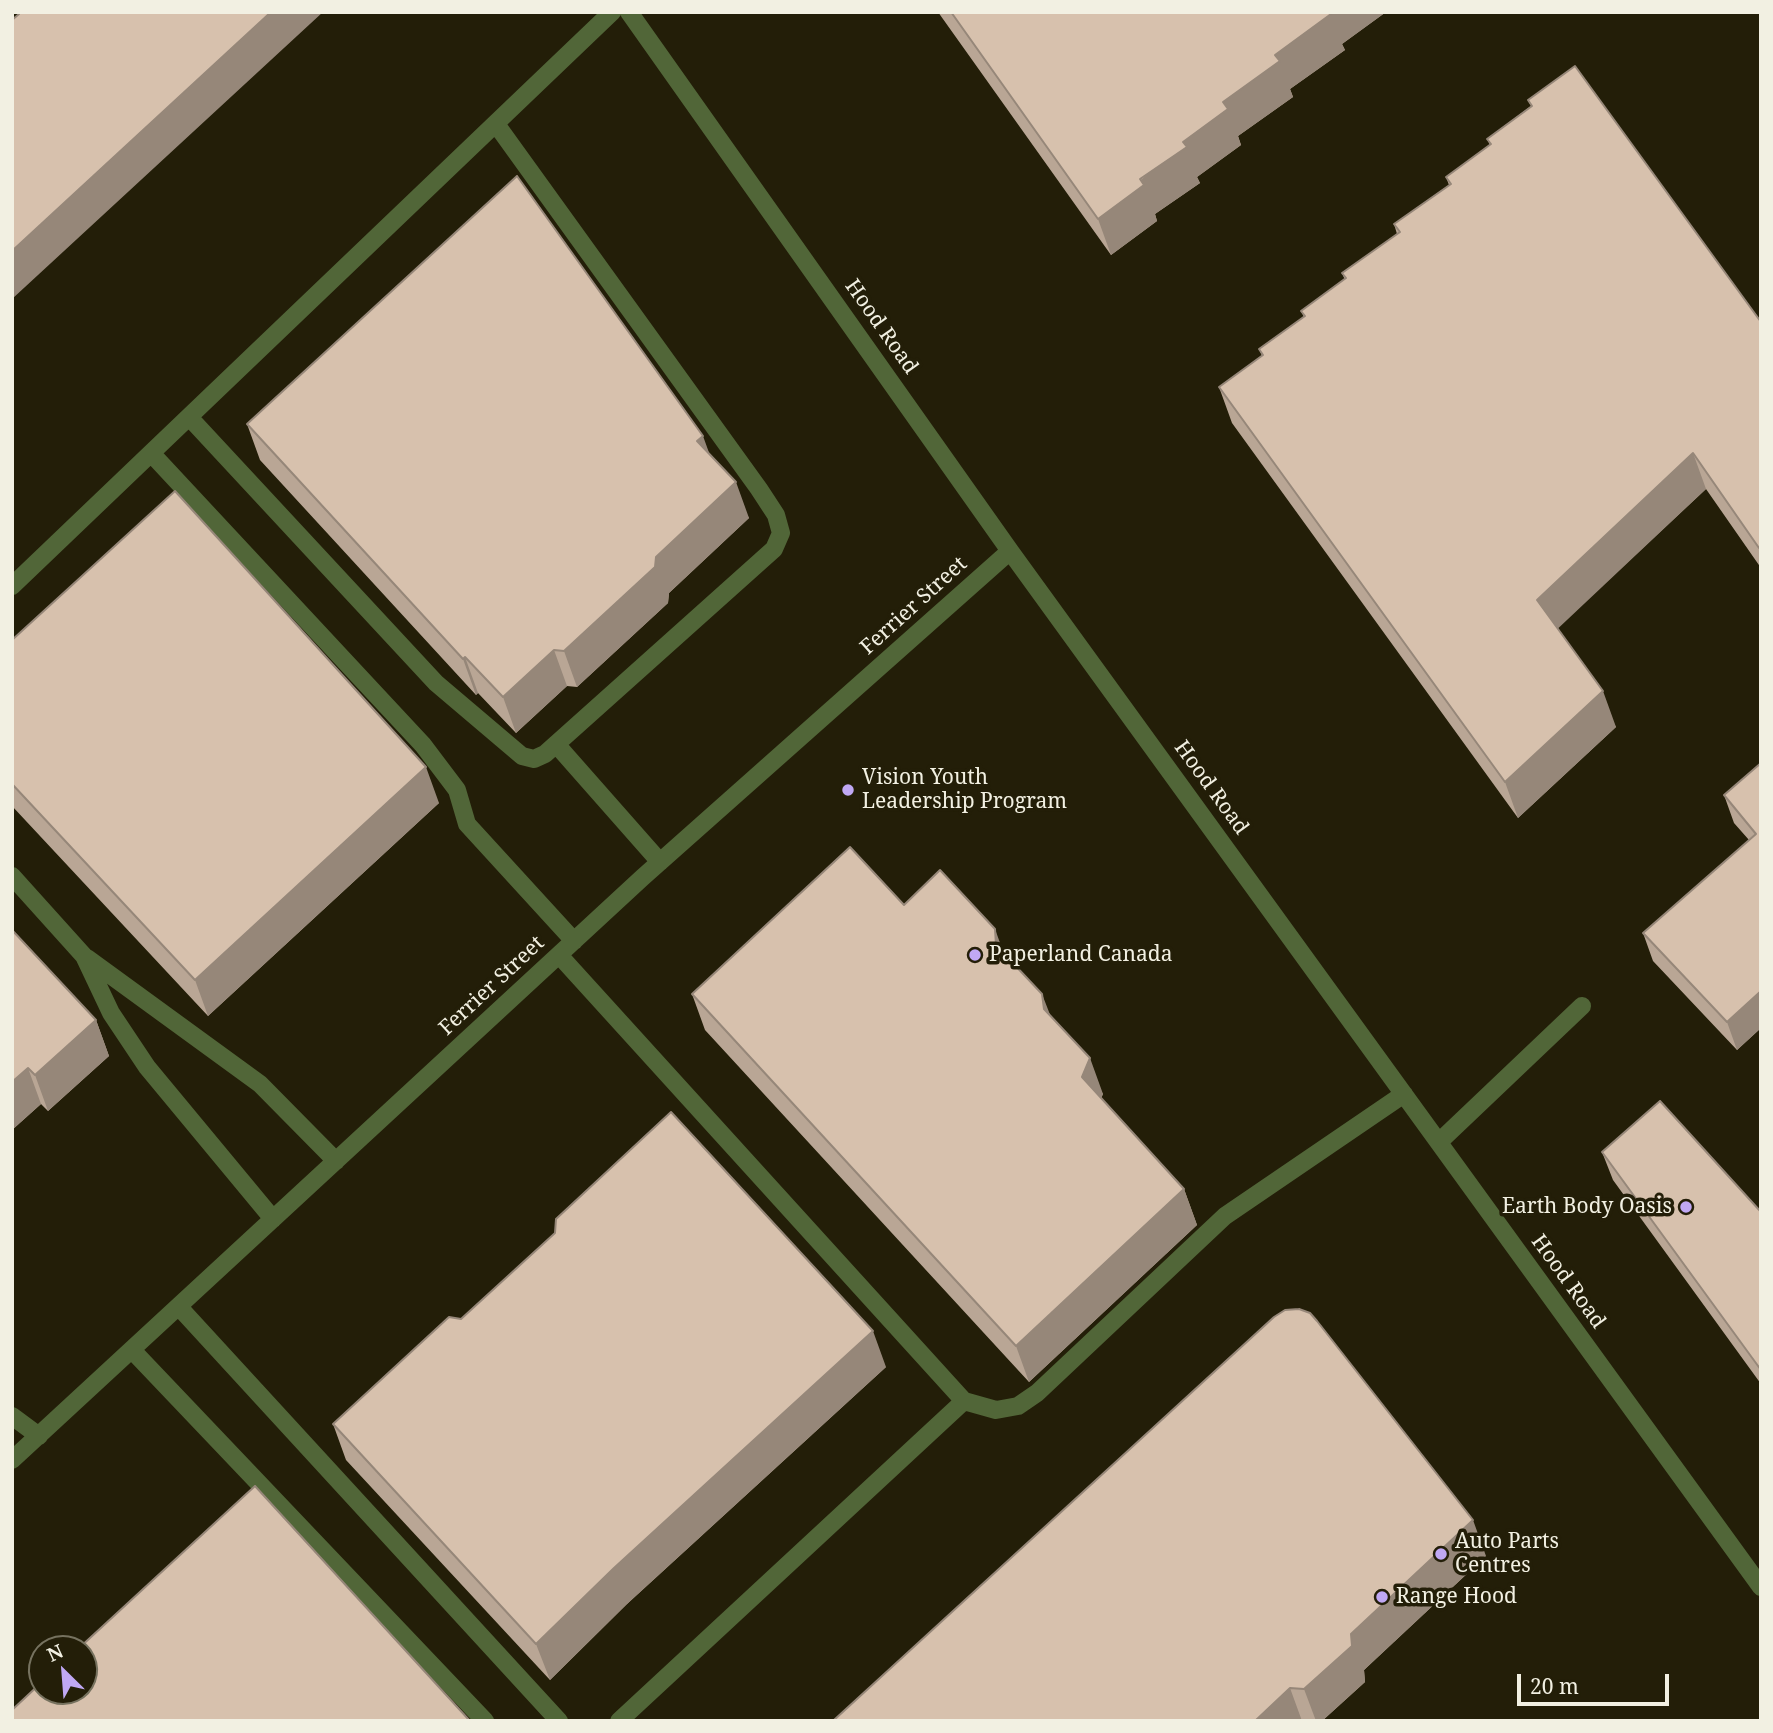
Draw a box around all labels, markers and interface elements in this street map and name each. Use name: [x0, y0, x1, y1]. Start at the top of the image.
street label: Hood Road: [839, 275, 923, 379]
street label: Ferrier Street: [856, 552, 972, 660]
street label: Hood Road: [1169, 736, 1253, 840]
place label: Vision Youth Leadership Program: [862, 765, 1067, 815]
marker: Vision Youth Leadership Program: [840, 782, 856, 798]
street label: Ferrier Street: [434, 931, 550, 1041]
place label: Paperland Canada: [989, 942, 1173, 968]
marker: Paperland Canada: [967, 947, 983, 963]
place label: Earth Body Oasis: [1502, 1194, 1672, 1220]
marker: Earth Body Oasis: [1678, 1199, 1694, 1215]
street label: Hood Road: [1526, 1230, 1610, 1334]
place label: Auto Parts Centres: [1455, 1529, 1559, 1579]
marker: Auto Parts Centres: [1433, 1546, 1449, 1562]
place label: Range Hood: [1396, 1584, 1517, 1610]
marker: Range Hood: [1374, 1589, 1390, 1605]
north arrow: [28, 1635, 98, 1705]
text: N: [43, 1638, 67, 1668]
scale bar: [1521, 1660, 1673, 1704]
text: 20 m: [1530, 1672, 1579, 1700]

